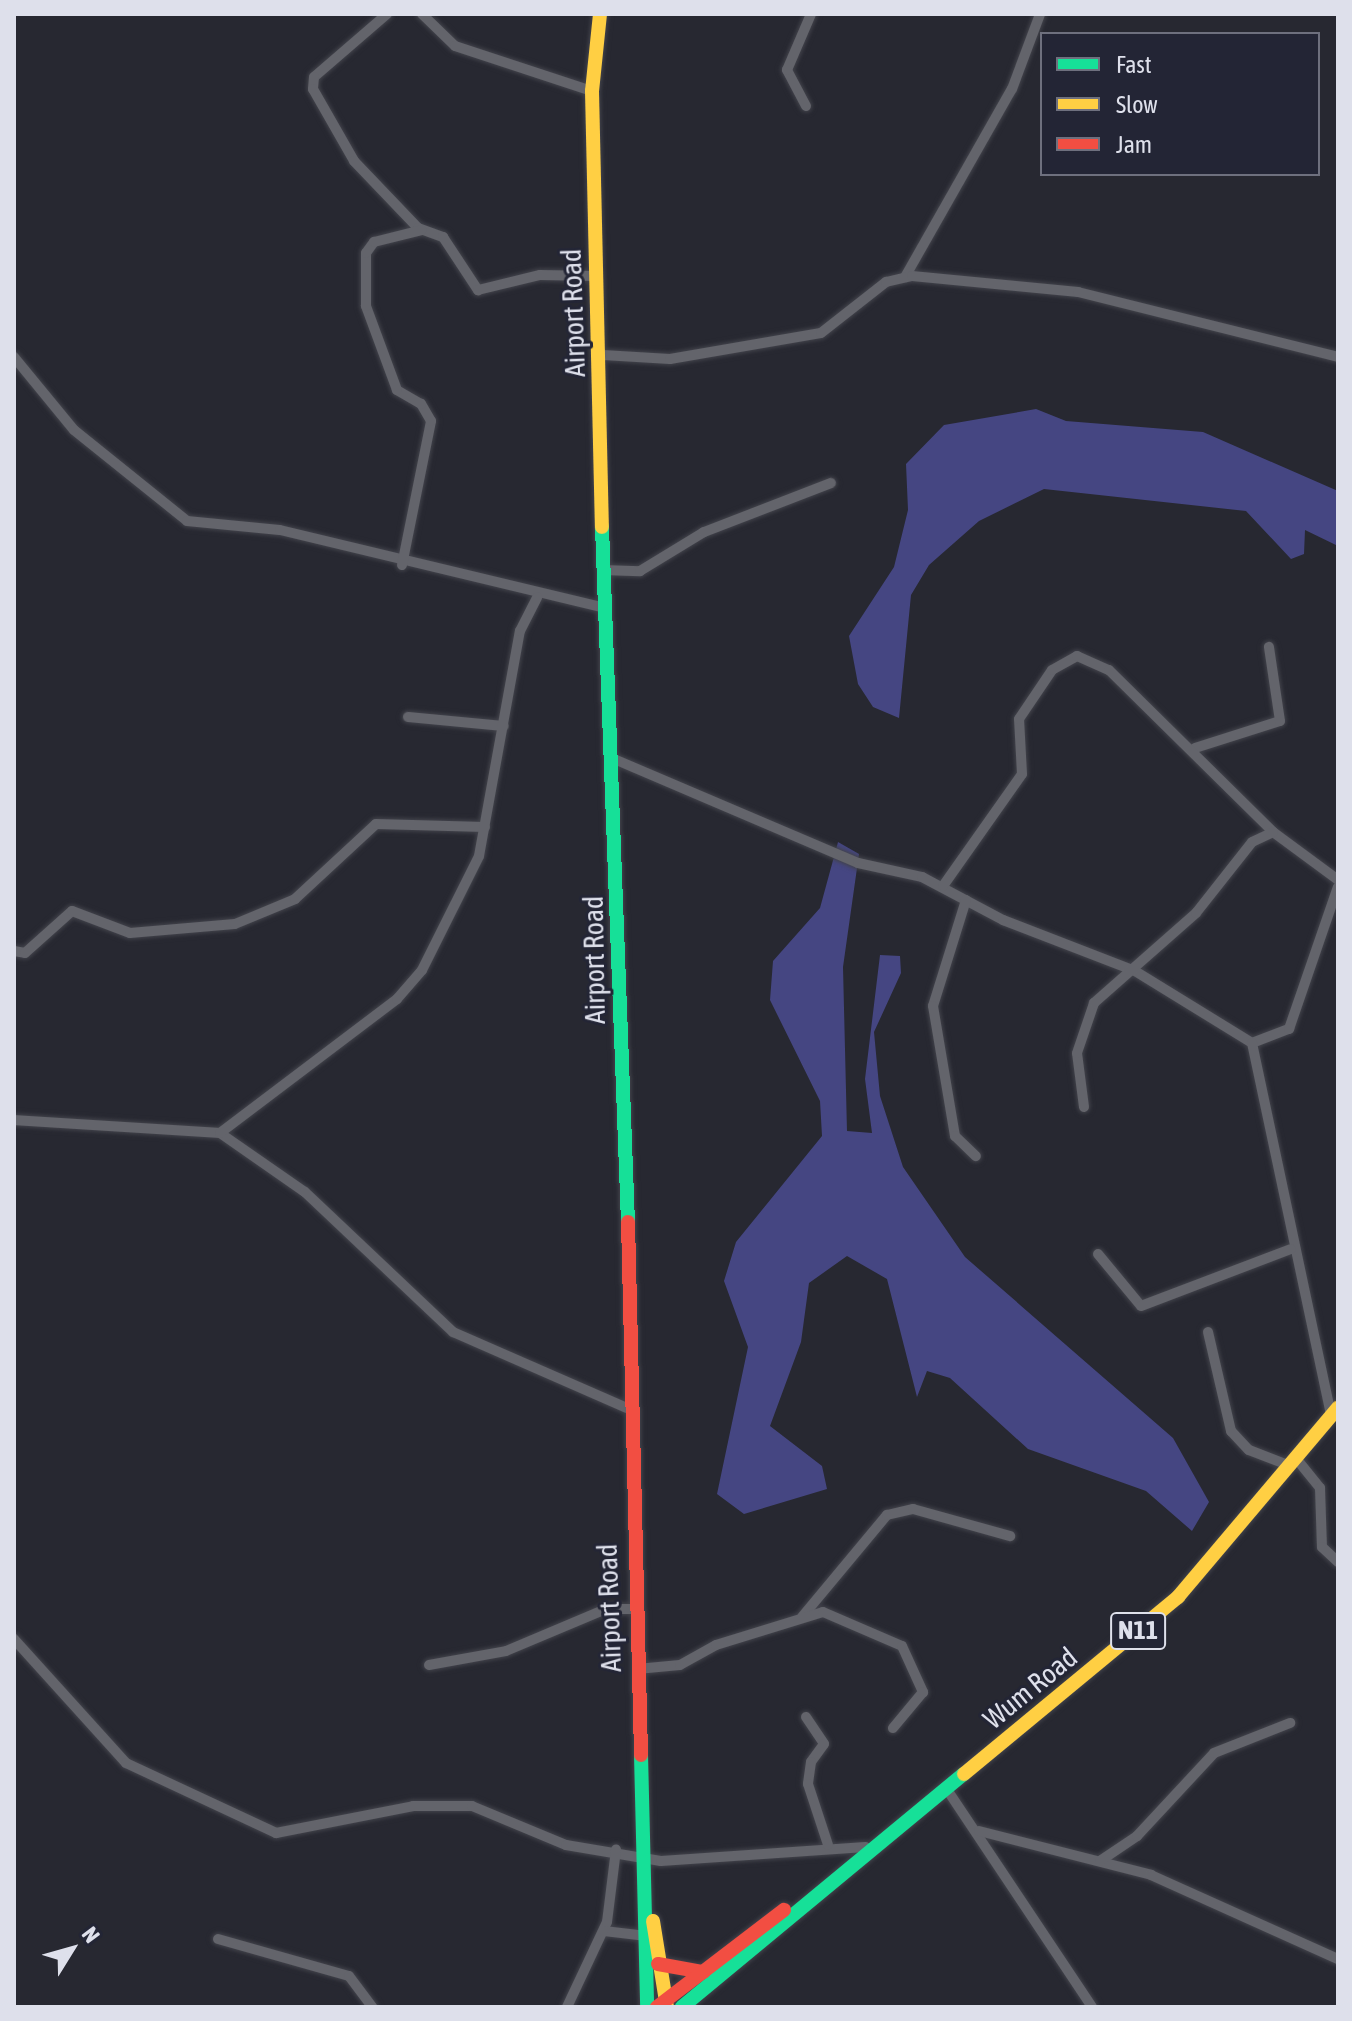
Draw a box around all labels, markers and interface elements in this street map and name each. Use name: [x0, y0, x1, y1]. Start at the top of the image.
legend: [1040, 32, 1320, 176]
text: Fast: [1116, 51, 1152, 78]
text: Slow: [1116, 91, 1158, 118]
text: Jam: [1116, 131, 1152, 158]
street label: Airport Road: [554, 248, 592, 378]
street label: Airport Road: [576, 896, 612, 1024]
street label: Airport Road: [590, 1543, 628, 1673]
road number: N11: [1110, 1609, 1166, 1653]
street label: Wum Road: [976, 1640, 1084, 1736]
north arrow: [32, 1909, 112, 1989]
text: N: [77, 1922, 105, 1948]

